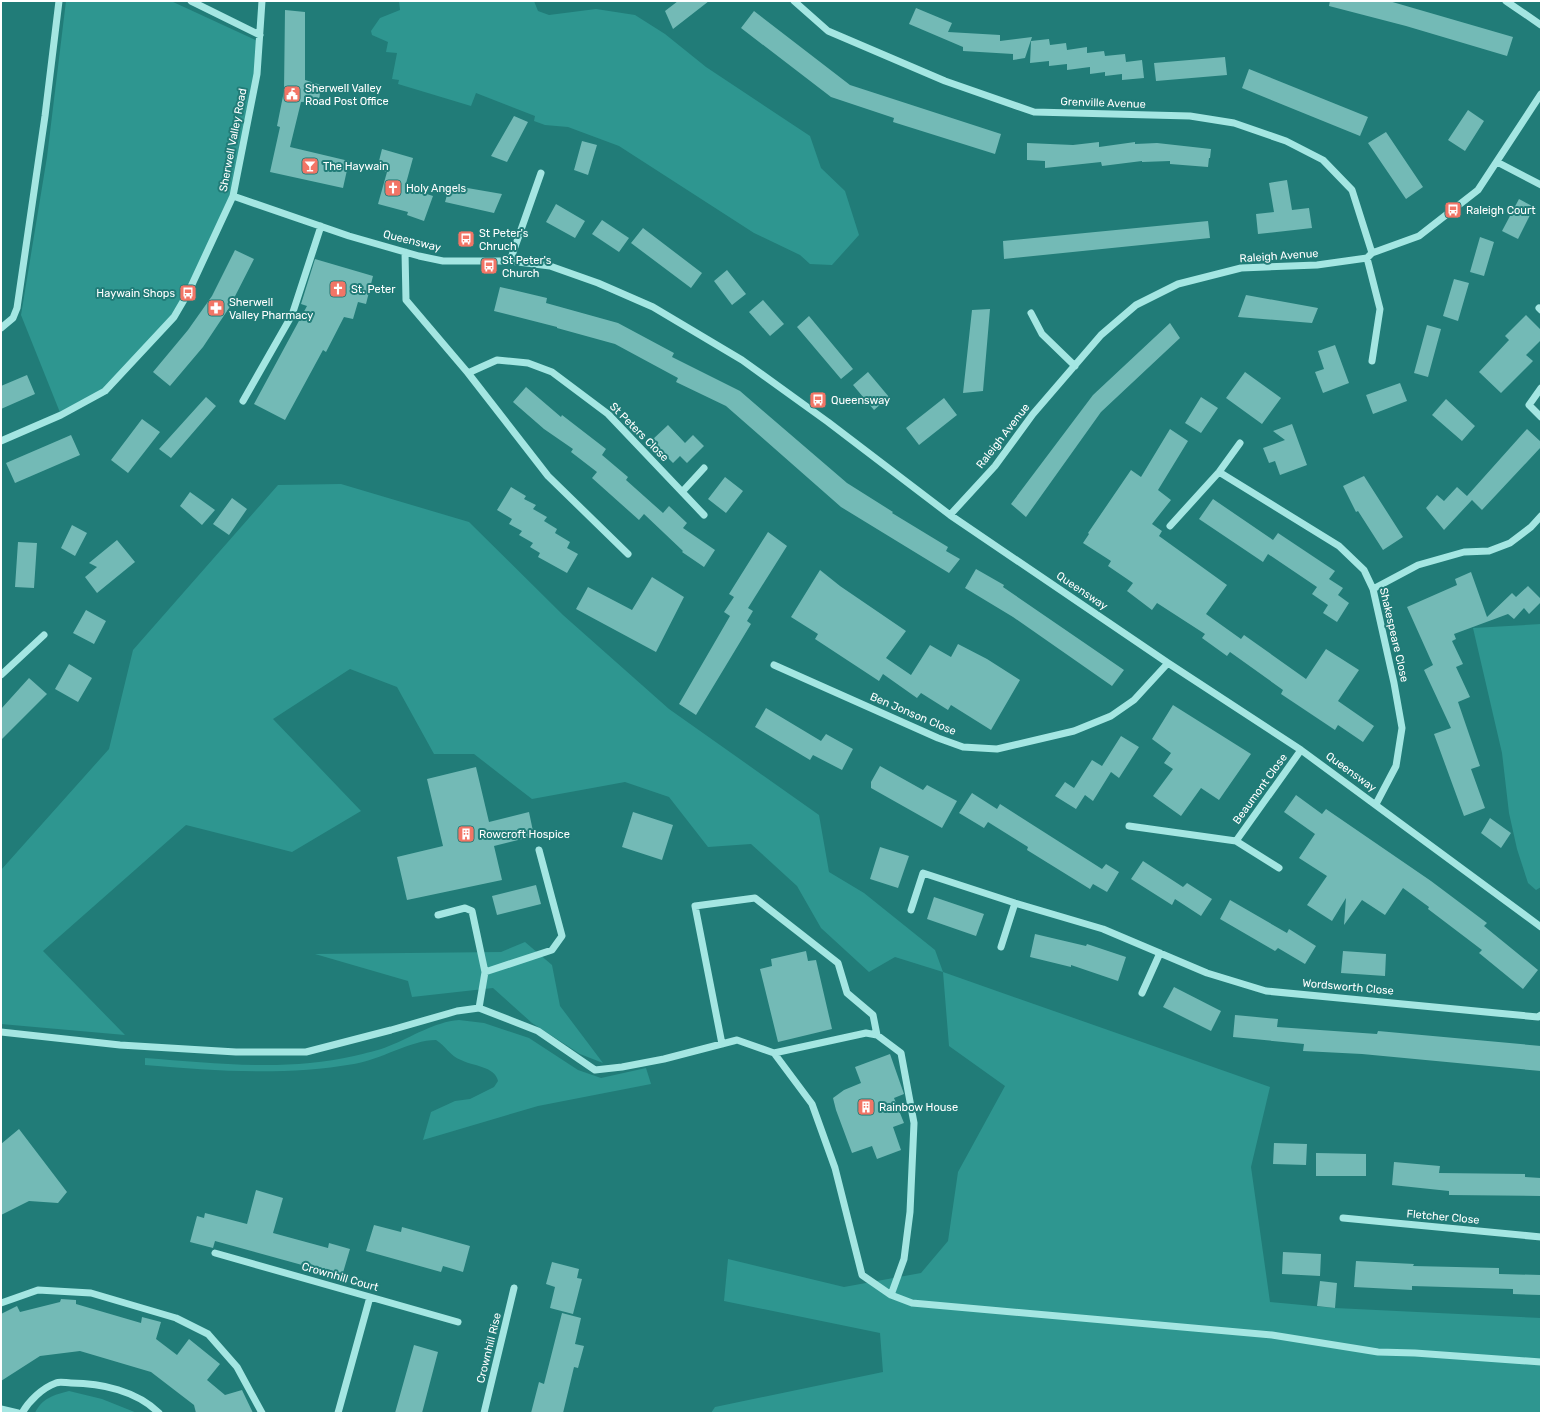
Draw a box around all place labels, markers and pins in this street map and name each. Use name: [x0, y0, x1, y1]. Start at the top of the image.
place label: Sherwell Valley Road Post Office: [305, 82, 389, 108]
public building icon: Sherwell Valley Road Post Office: [282, 84, 302, 104]
bar icon: The Haywain: [300, 156, 320, 176]
place label: The Haywain: [323, 160, 389, 173]
church icon: Holy Angels: [383, 178, 403, 198]
place label: Holy Angels: [406, 182, 466, 195]
bus stop icon: Raleigh Court: [1443, 200, 1463, 220]
place label: Raleigh Court: [1466, 204, 1536, 217]
place label: St Peter's Chruch: [479, 227, 529, 253]
bus stop icon: St Peter's Chruch: [456, 229, 476, 249]
place label: St Peter's Church: [502, 254, 552, 280]
bus stop icon: St Peter's Church: [479, 256, 499, 276]
church icon: St. Peter: [328, 279, 348, 299]
bus stop icon: Haywain Shops: [178, 283, 198, 303]
place label: St. Peter: [351, 283, 396, 296]
place label: Haywain Shops: [96, 287, 175, 300]
place label: Sherwell Valley Pharmacy: [229, 296, 313, 322]
pharmacy icon: Sherwell Valley Pharmacy: [206, 298, 226, 318]
bus stop icon: Queensway: [808, 390, 828, 410]
place label: Queensway: [831, 394, 890, 407]
building icon: Rowcroft Hospice: [456, 824, 476, 844]
place label: Rowcroft Hospice: [479, 828, 570, 841]
building icon: Rainbow House: [856, 1097, 876, 1117]
place label: Rainbow House: [879, 1101, 958, 1114]

